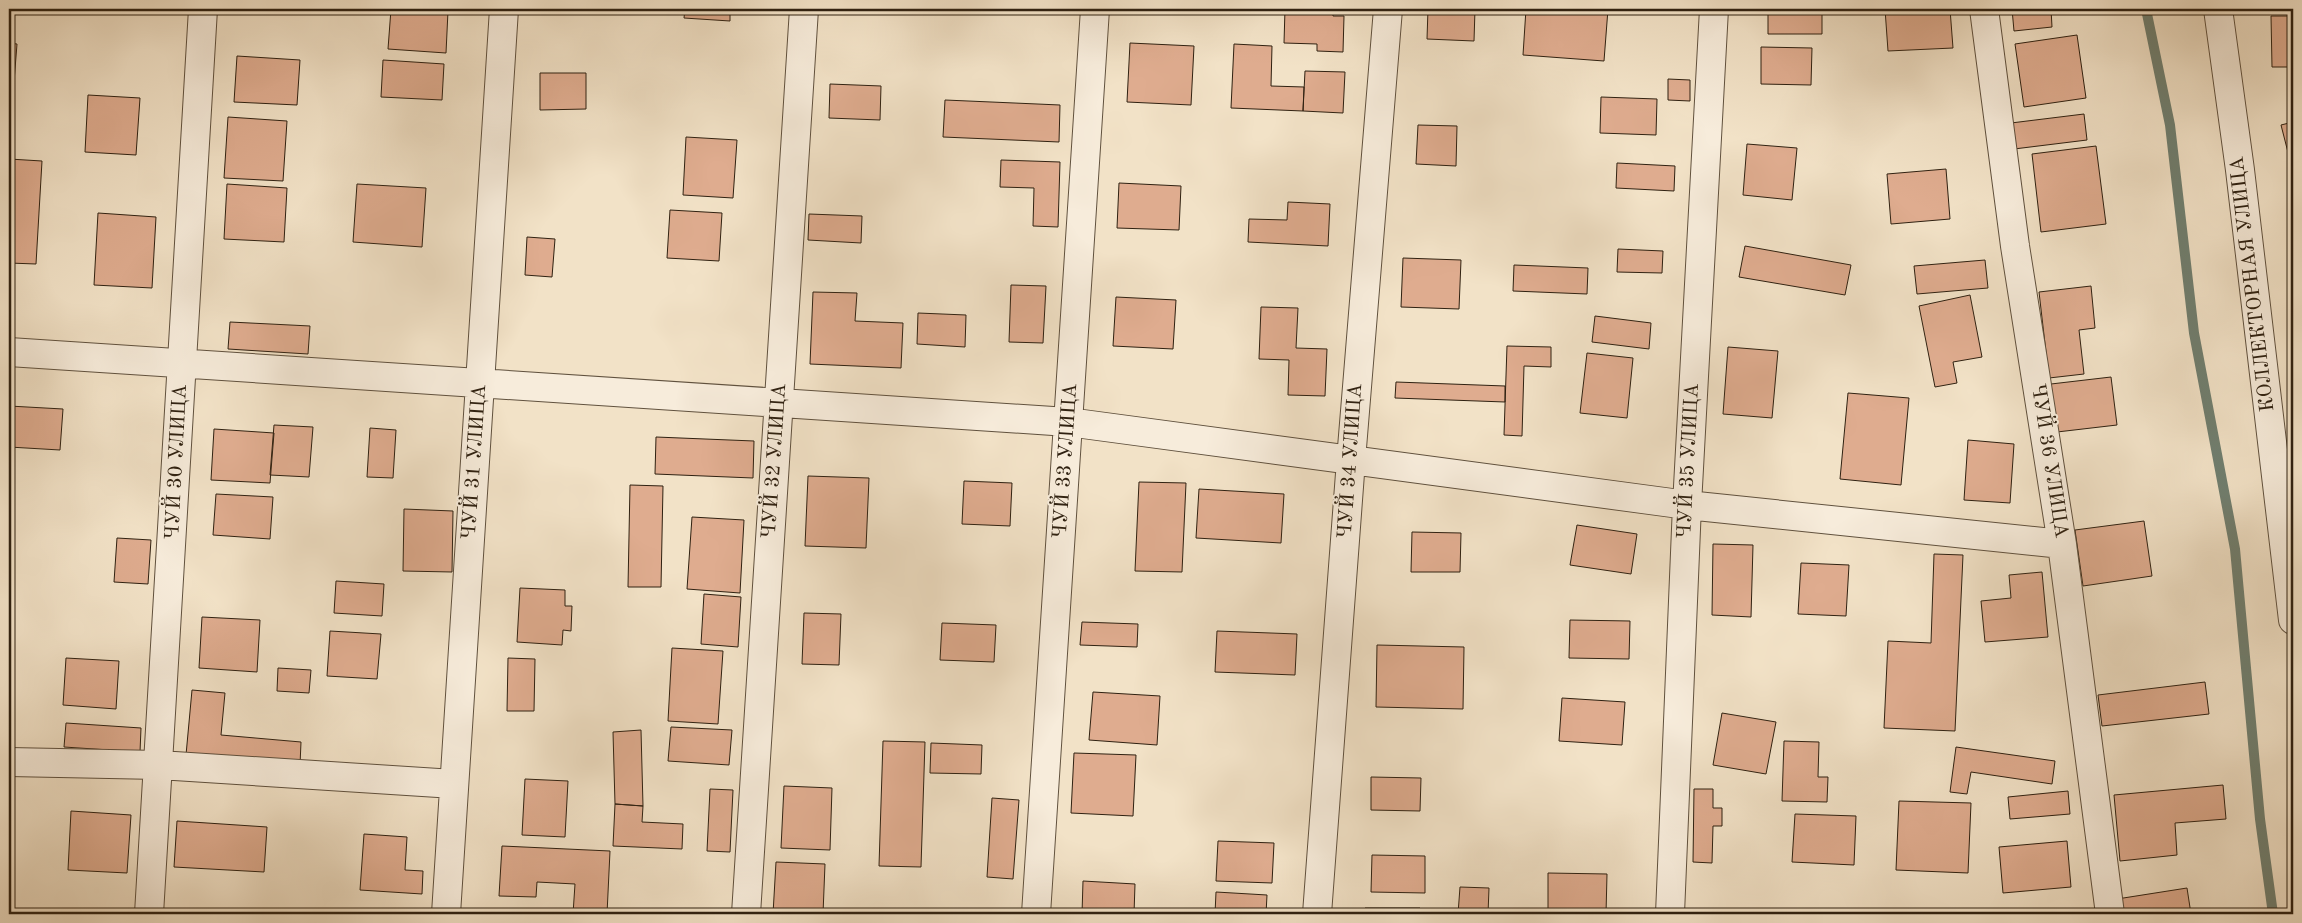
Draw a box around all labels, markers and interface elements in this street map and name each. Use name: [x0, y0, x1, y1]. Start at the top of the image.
street label: КОЛЛЕКТОРНАЯ УЛИЦА: [2227, 155, 2279, 413]
street label: ЧУЙ 32 УЛИЦА: [757, 382, 790, 539]
street label: ЧУЙ 33 УЛИЦА: [1048, 382, 1081, 539]
street label: ЧУЙ 34 УЛИЦА: [1333, 382, 1366, 539]
street label: ЧУЙ 36 УЛИЦА: [2027, 382, 2074, 540]
street label: ЧУЙ 31 УЛИЦА: [457, 383, 490, 540]
street label: ЧУЙ 35 УЛИЦА: [1672, 383, 1703, 539]
street label: ЧУЙ 30 УЛИЦА: [160, 384, 191, 540]

